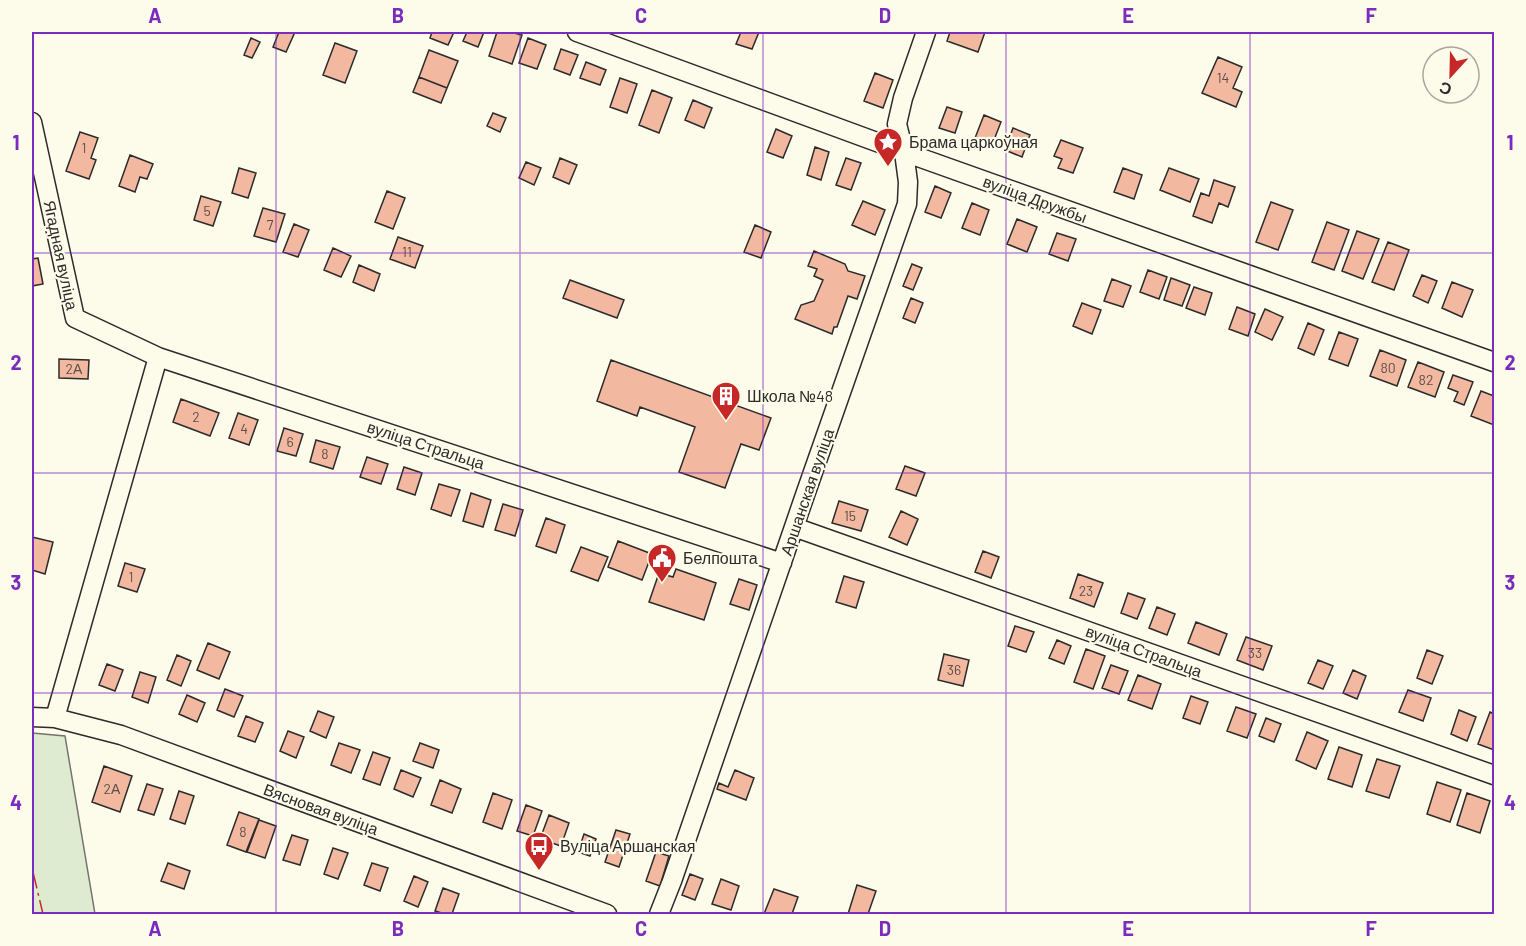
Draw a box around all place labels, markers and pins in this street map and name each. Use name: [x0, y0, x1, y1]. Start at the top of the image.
place icon: Брама царкоўная: [872, 126, 904, 168]
place label: Брама царкоўная: [909, 132, 1038, 151]
building icon: Школа №48: [710, 380, 742, 422]
place label: Школа №48: [747, 386, 833, 405]
public building icon: Белпошта: [646, 542, 678, 584]
place label: Белпошта: [683, 548, 758, 567]
bus stop icon: Вуліца Аршанская: [523, 830, 555, 872]
place label: Вуліца Аршанская: [560, 836, 695, 855]

